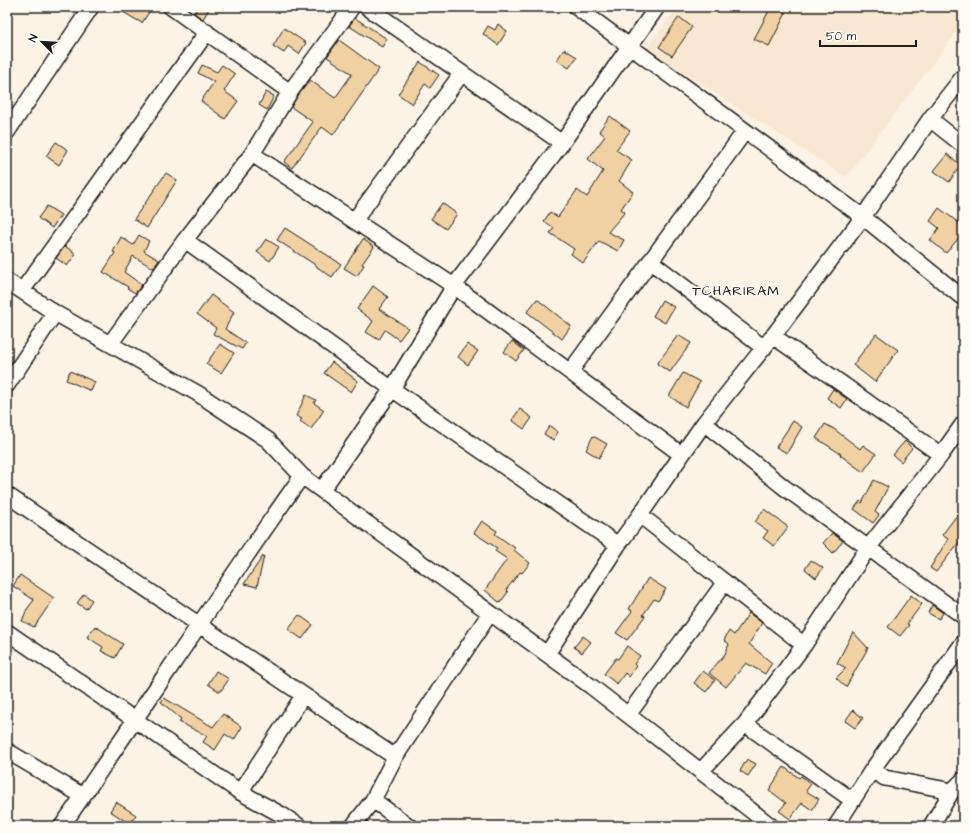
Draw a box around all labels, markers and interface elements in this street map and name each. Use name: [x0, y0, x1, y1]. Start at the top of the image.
north arrow: [22, 22, 62, 62]
scale bar: [820, 22, 916, 48]
text: 50 m: [826, 28, 857, 45]
text: N: [25, 32, 42, 44]
district label: TCHARIRAM: [692, 281, 780, 301]

